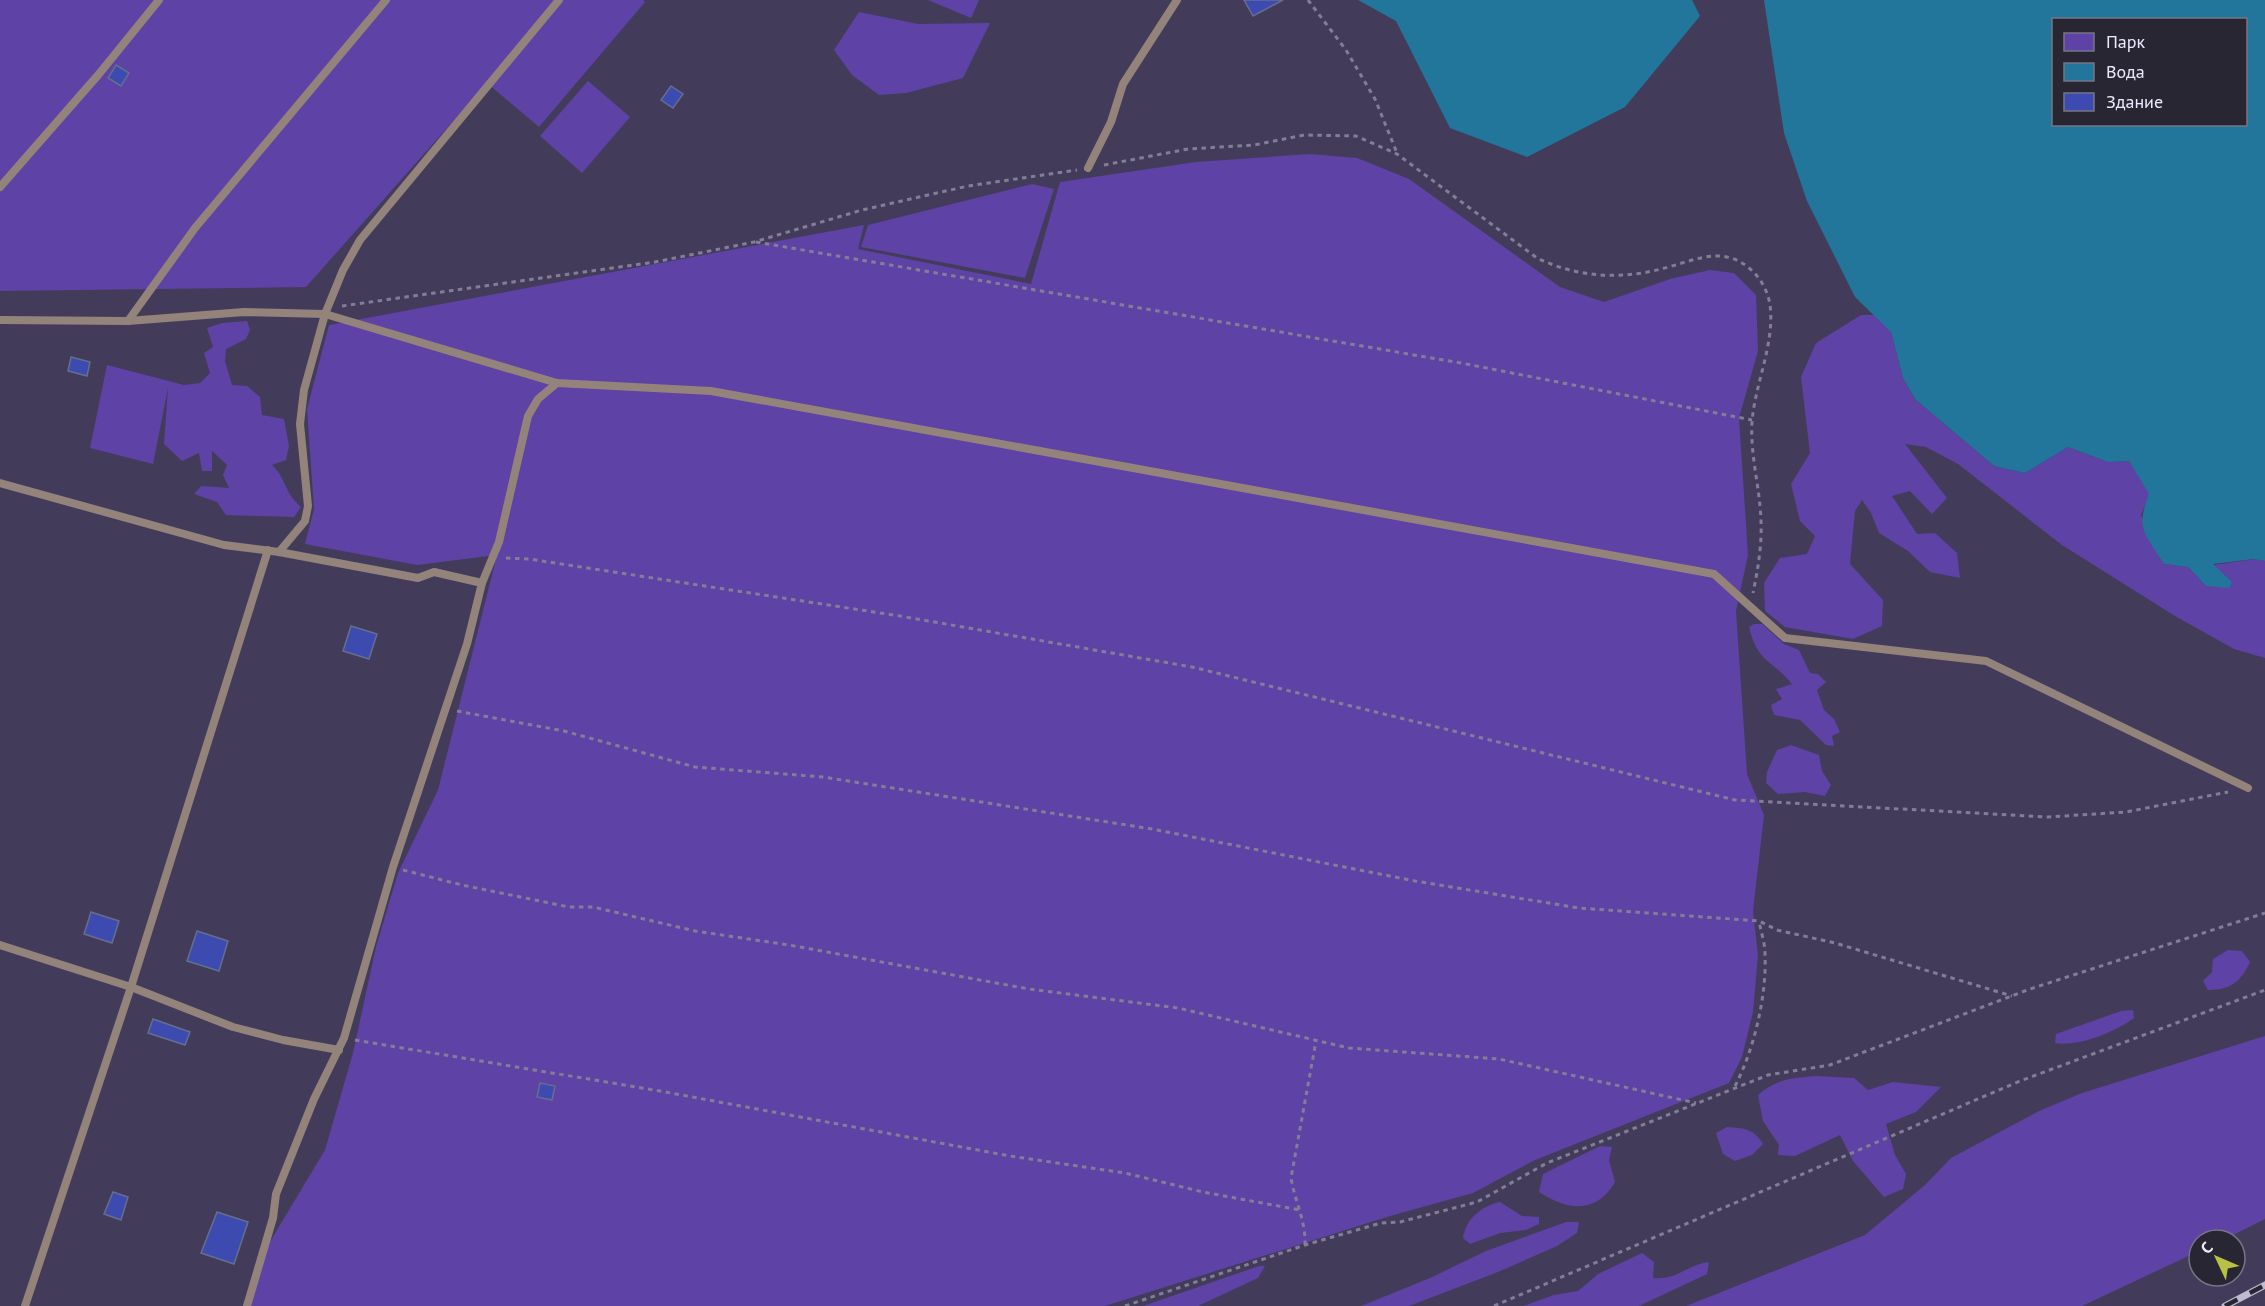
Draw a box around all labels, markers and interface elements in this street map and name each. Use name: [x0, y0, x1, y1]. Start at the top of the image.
legend: [2052, 18, 2247, 126]
text: Парк: [2106, 30, 2146, 53]
text: Вода: [2106, 60, 2145, 83]
text: Здание: [2106, 90, 2163, 113]
north arrow: [2187, 1228, 2247, 1288]
text: С: [2196, 1237, 2217, 1258]

